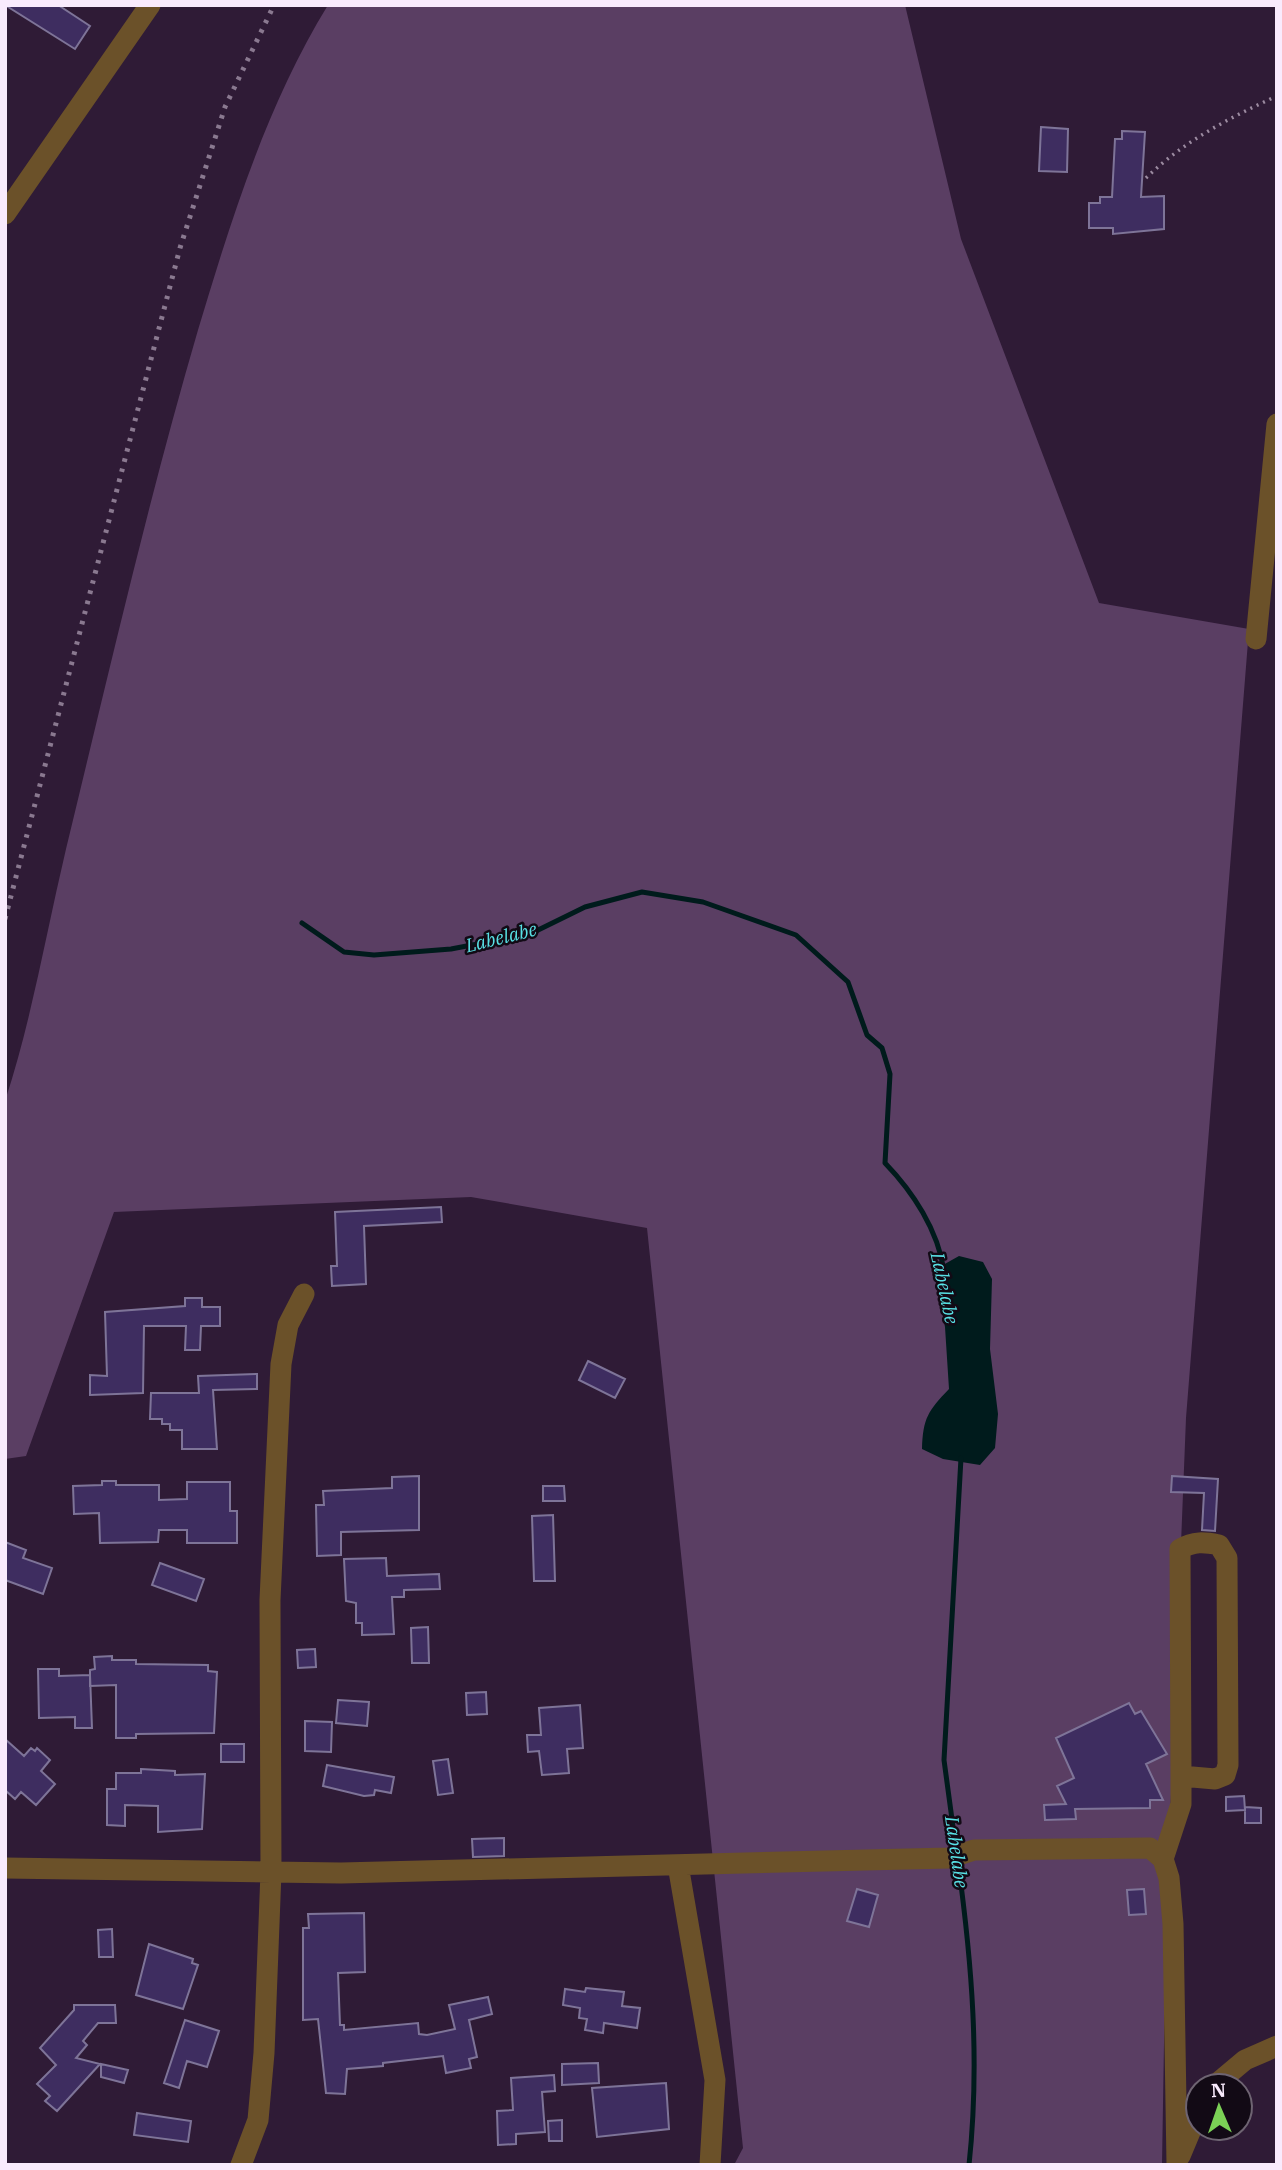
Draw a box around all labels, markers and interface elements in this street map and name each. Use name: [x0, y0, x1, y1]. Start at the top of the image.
water label: Labelabe: [462, 916, 540, 958]
water label: Labelabe: [925, 1249, 964, 1327]
water label: Labelabe: [940, 1813, 974, 1890]
north arrow: [1184, 2072, 1254, 2142]
text: N: [1210, 2078, 1226, 2102]

